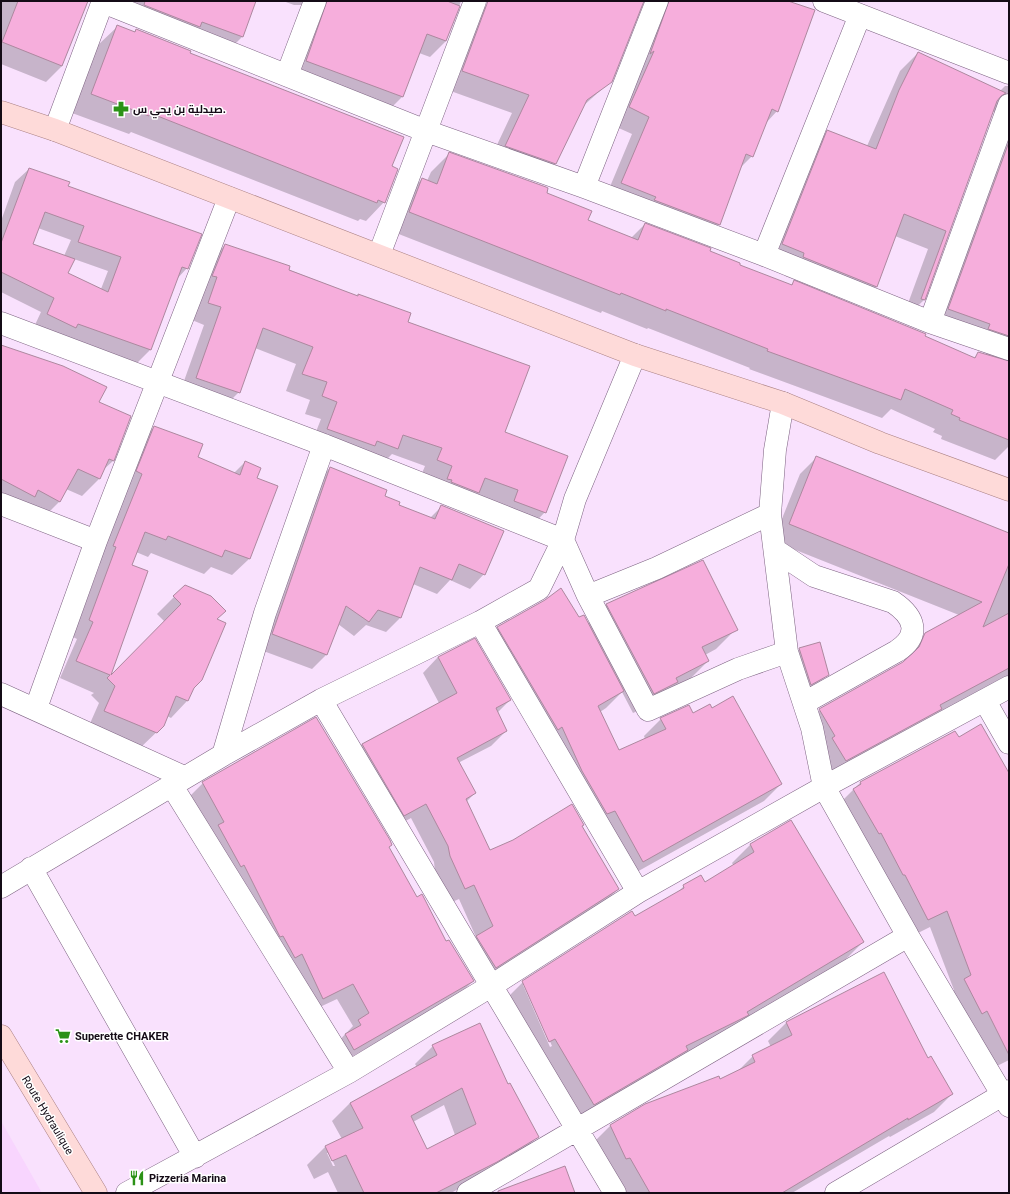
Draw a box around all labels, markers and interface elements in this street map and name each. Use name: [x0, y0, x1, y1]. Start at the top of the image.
pharmacy icon: صيدلية بن يحي س.: [112, 100, 130, 118]
place label: صيدلية بن يحي س.: [133, 103, 226, 119]
supermarket icon: Superette CHAKER: [54, 1027, 72, 1045]
place label: Superette CHAKER: [75, 1030, 169, 1043]
street label: Route Hydraulique: [19, 1074, 76, 1157]
restaurant icon: Pizzeria Marina: [128, 1169, 146, 1187]
place label: Pizzeria Marina: [149, 1172, 226, 1185]

